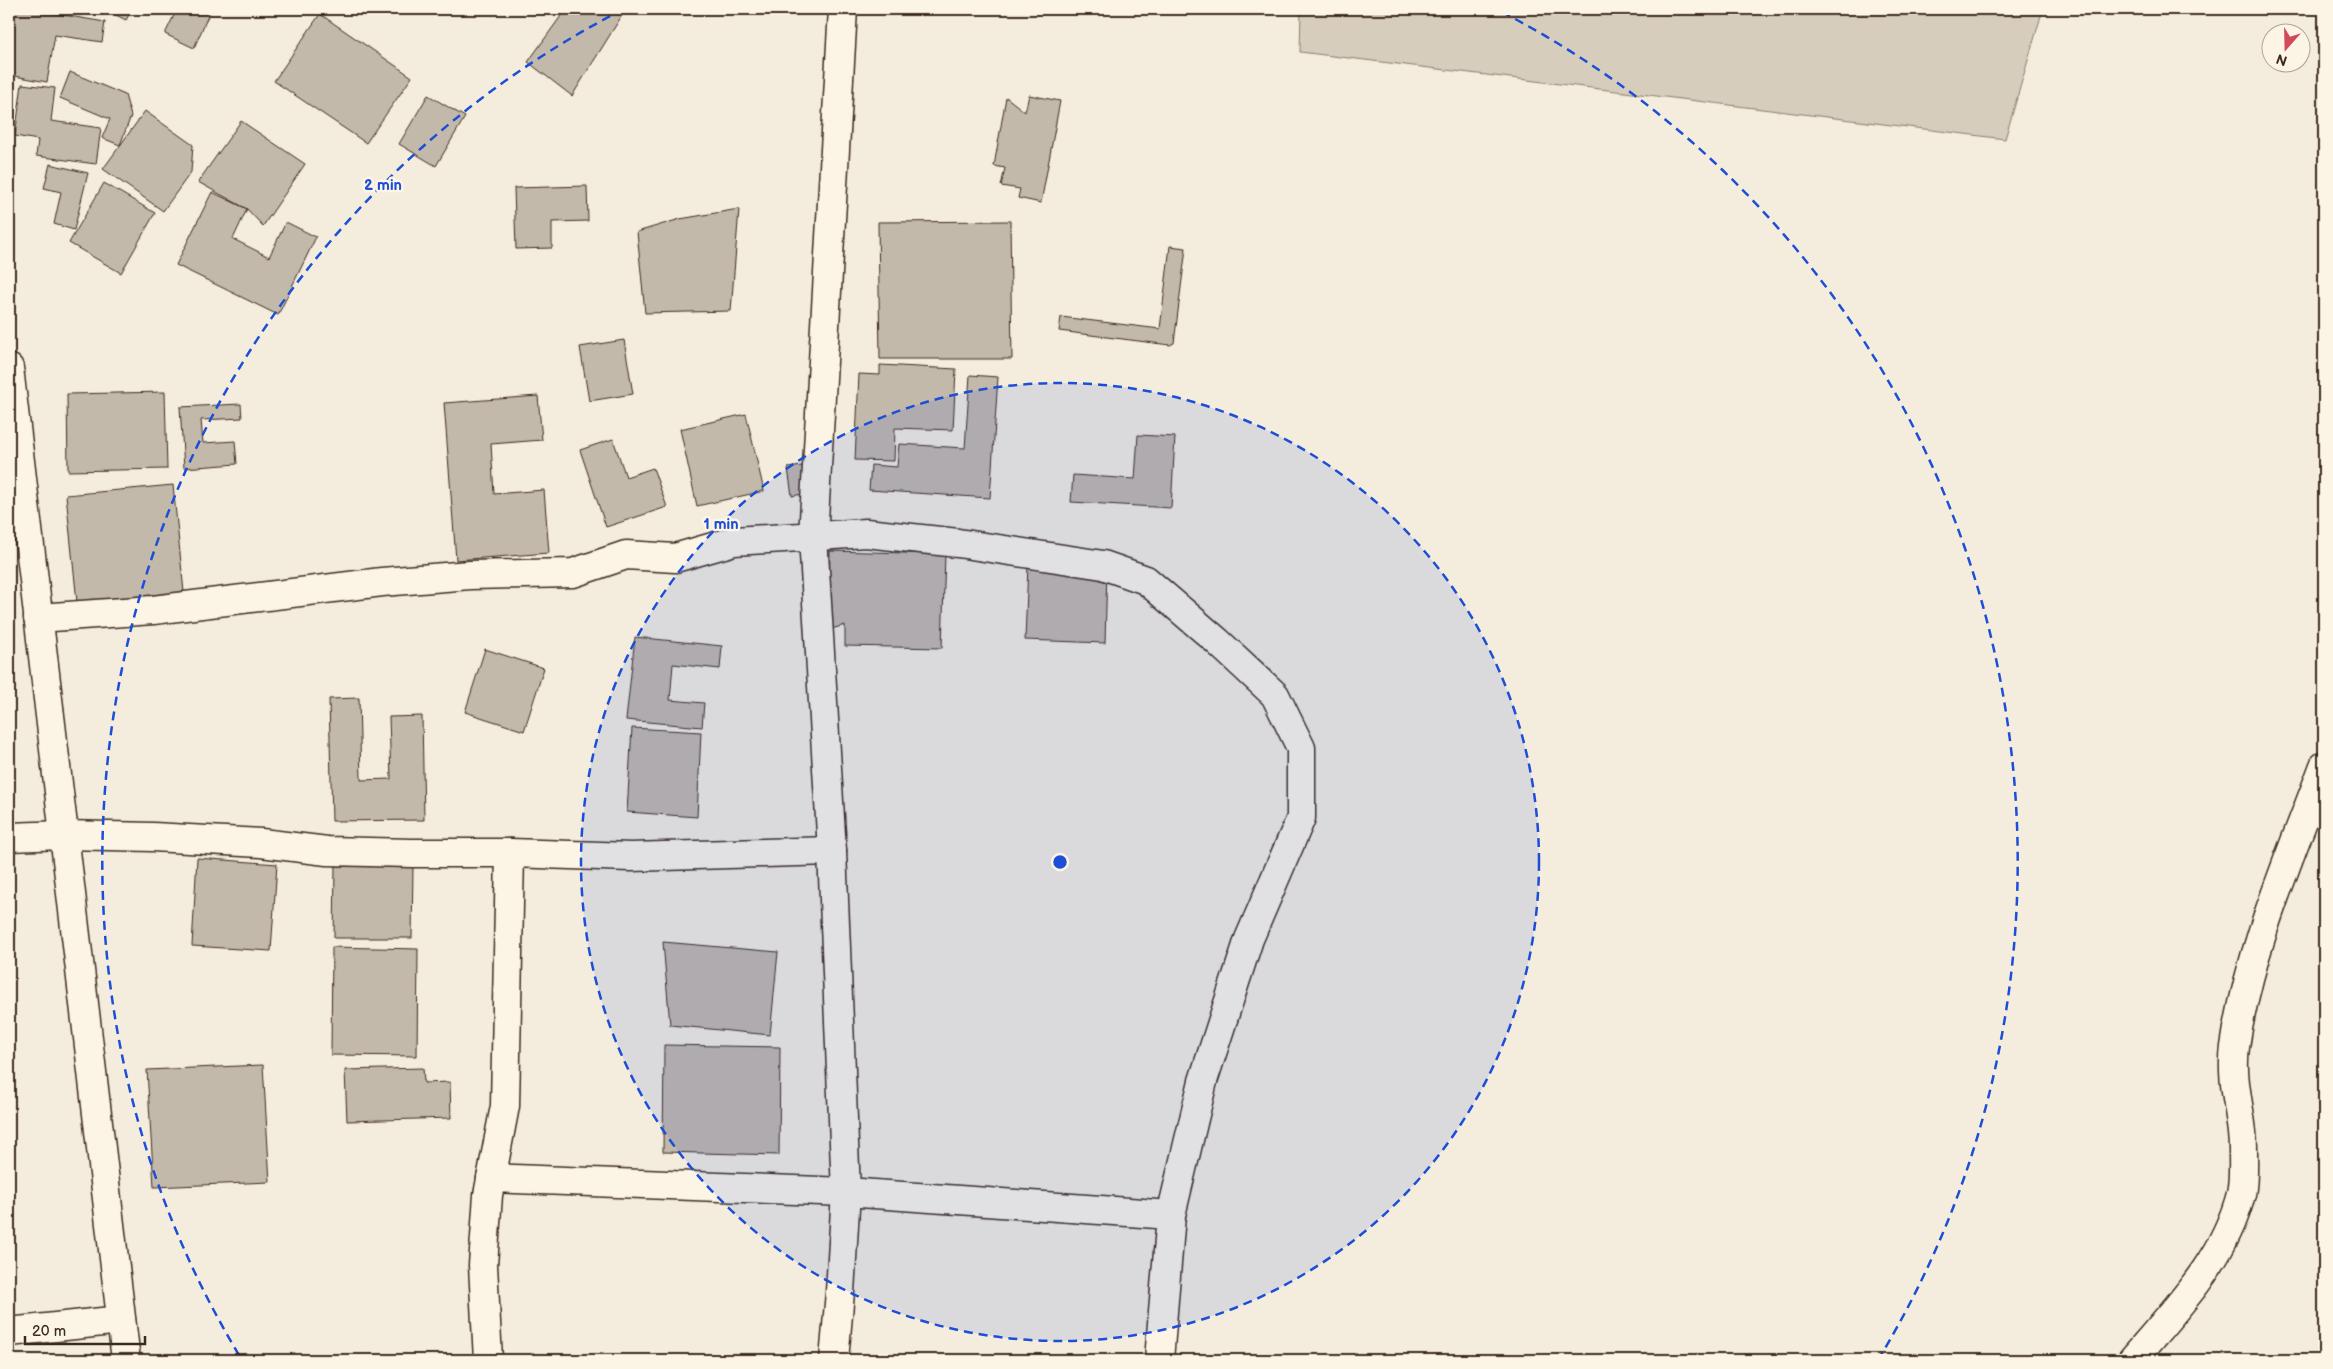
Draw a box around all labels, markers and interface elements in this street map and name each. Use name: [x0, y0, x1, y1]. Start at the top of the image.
north arrow: [2260, 22, 2310, 72]
text: N: [2274, 50, 2290, 70]
text: 2 min: [364, 176, 402, 195]
text: 1 min: [703, 515, 739, 534]
centre of rings: [1051, 853, 1069, 871]
scale bar: [25, 1314, 145, 1346]
text: 20 m: [32, 1322, 66, 1341]

